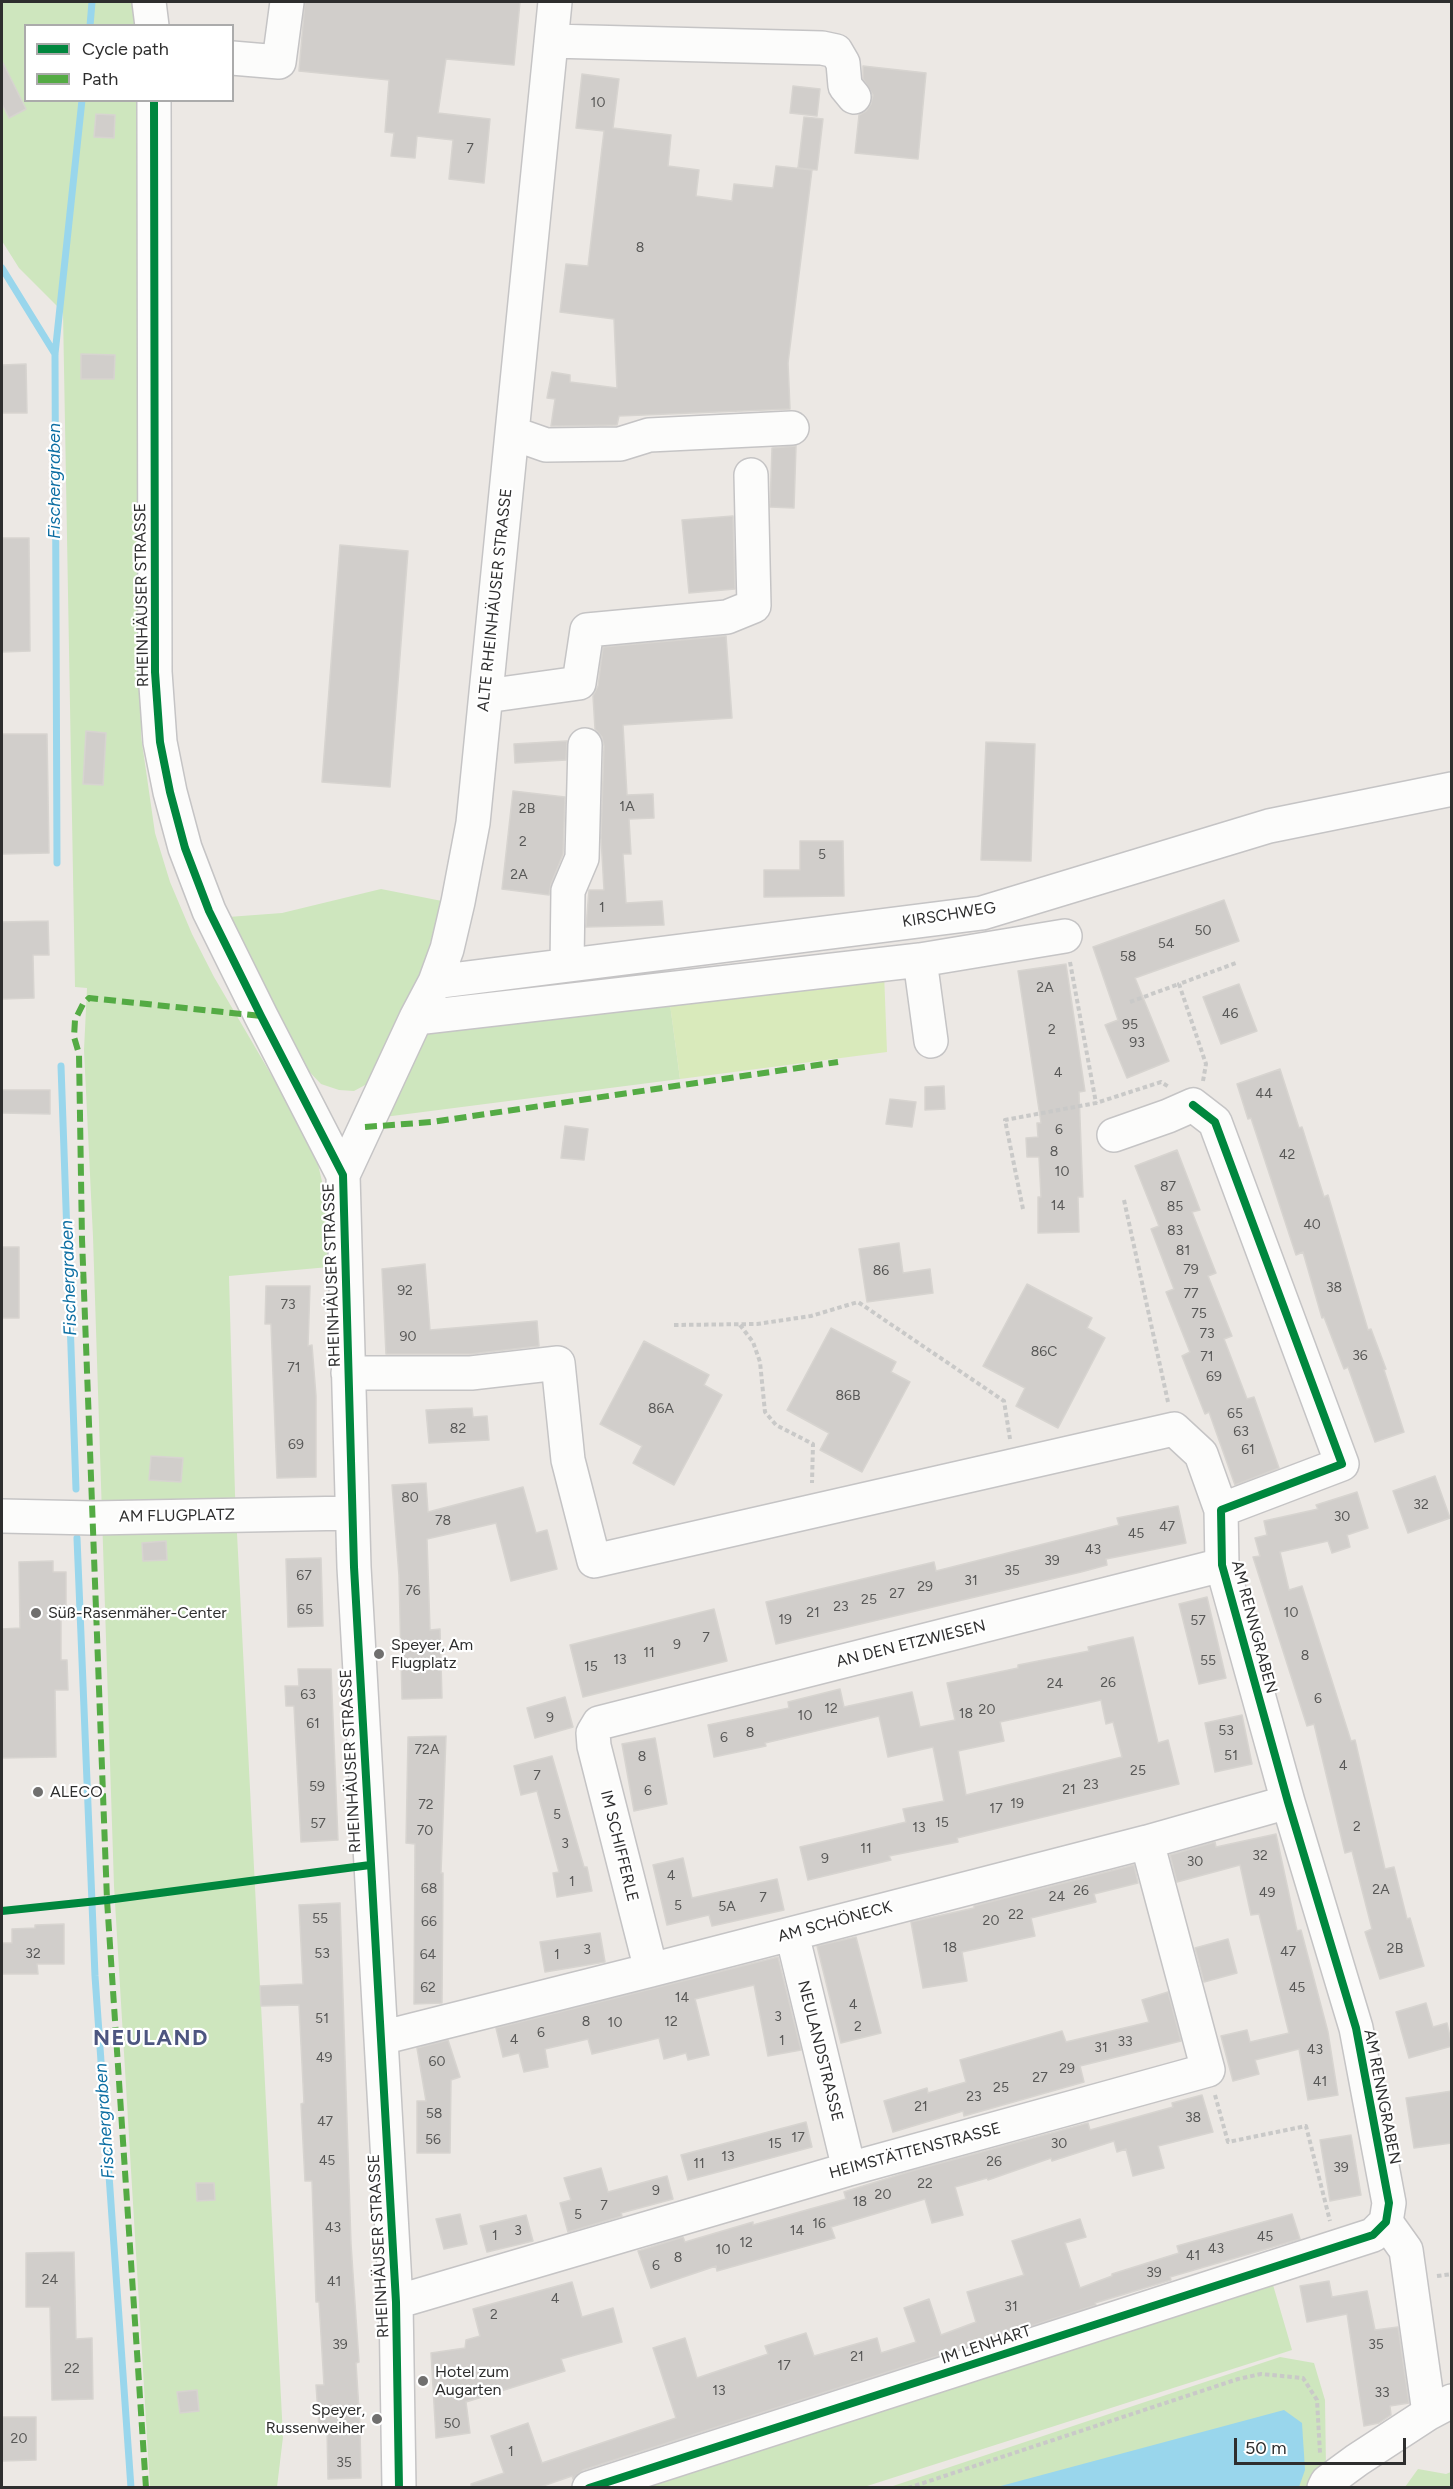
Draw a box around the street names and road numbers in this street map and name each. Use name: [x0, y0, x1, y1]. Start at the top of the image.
street label: ALTE RHEINHÄUSER STRASSE: [474, 487, 516, 713]
street label: RHEINHÄUSER STRASSE: [131, 503, 153, 687]
street label: KIRSCHWEG: [901, 898, 997, 932]
street label: RHEINHÄUSER STRASSE: [319, 1183, 345, 1367]
street label: AM FLUGPLATZ: [119, 1505, 235, 1527]
street label: AM RENNGRABEN: [1227, 1558, 1281, 1696]
street label: AN DEN ETZWIESEN: [834, 1616, 988, 1672]
street label: RHEINHÄUSER STRASSE: [337, 1668, 365, 1854]
street label: IM SCHIFFERLE: [596, 1788, 642, 1904]
street label: AM SCHÖNECK: [776, 1898, 894, 1946]
street label: NEULANDSTRASSE: [793, 1979, 847, 2123]
street label: AM RENNGRABEN: [1359, 2028, 1405, 2166]
street label: HEIMSTÄTTENSTRASSE: [827, 2119, 1003, 2183]
street label: RHEINHÄUSER STRASSE: [365, 2153, 393, 2339]
street label: IM LENHART: [939, 2321, 1033, 2369]

